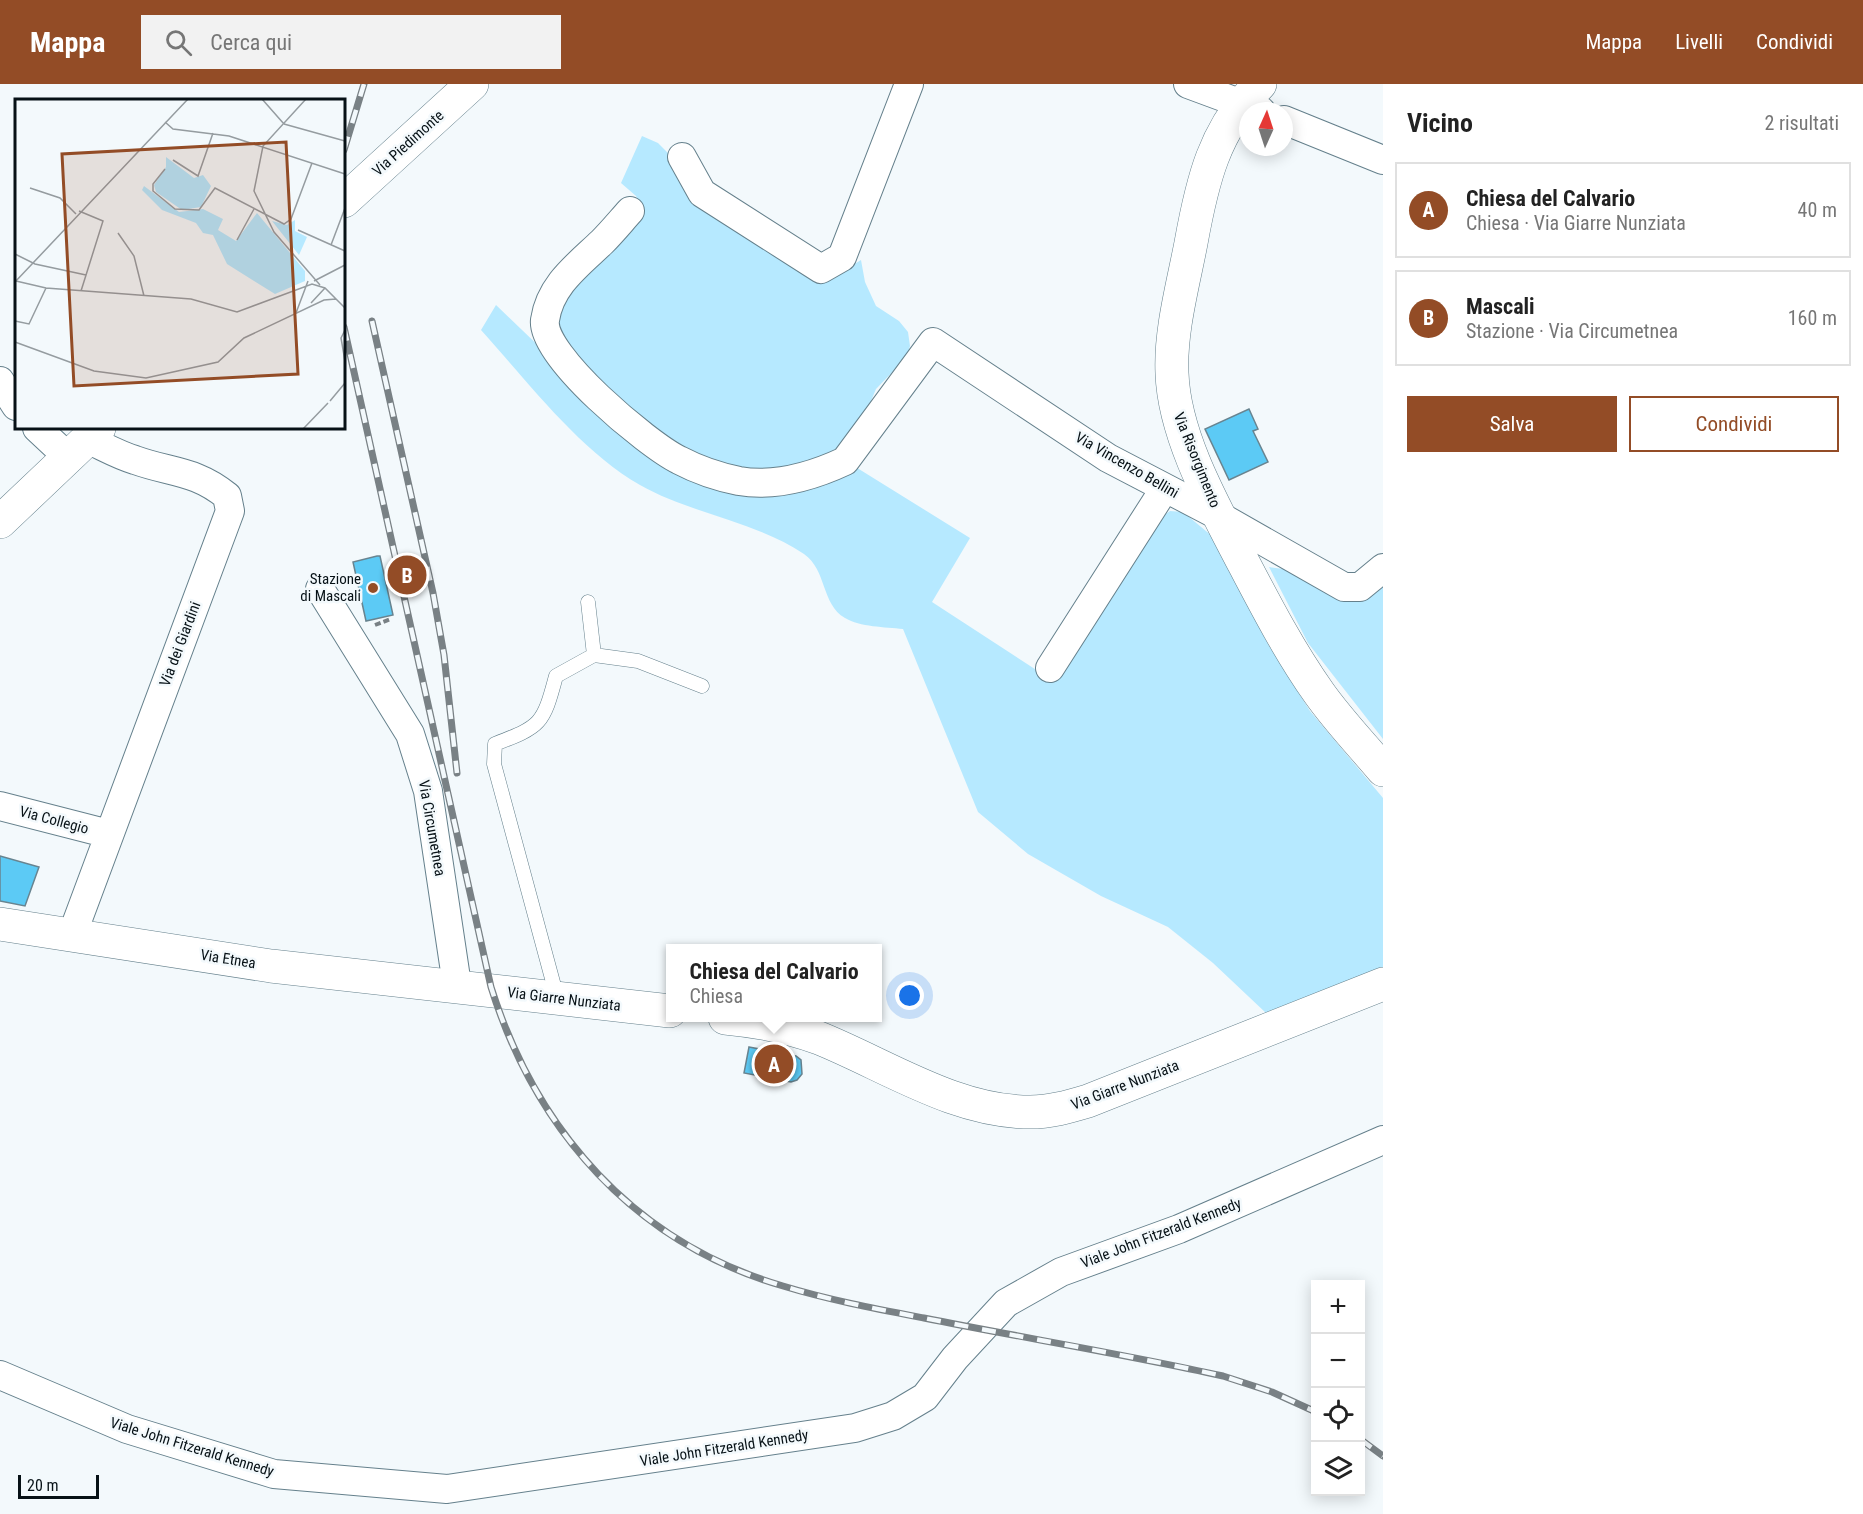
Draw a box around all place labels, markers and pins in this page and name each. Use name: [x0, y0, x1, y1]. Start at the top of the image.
pin: B: [388, 552, 426, 598]
place label: Stazione di Mascali: [300, 570, 361, 605]
marker: Stazione di Mascali: [366, 581, 380, 595]
pin: A: [754, 1042, 794, 1086]

